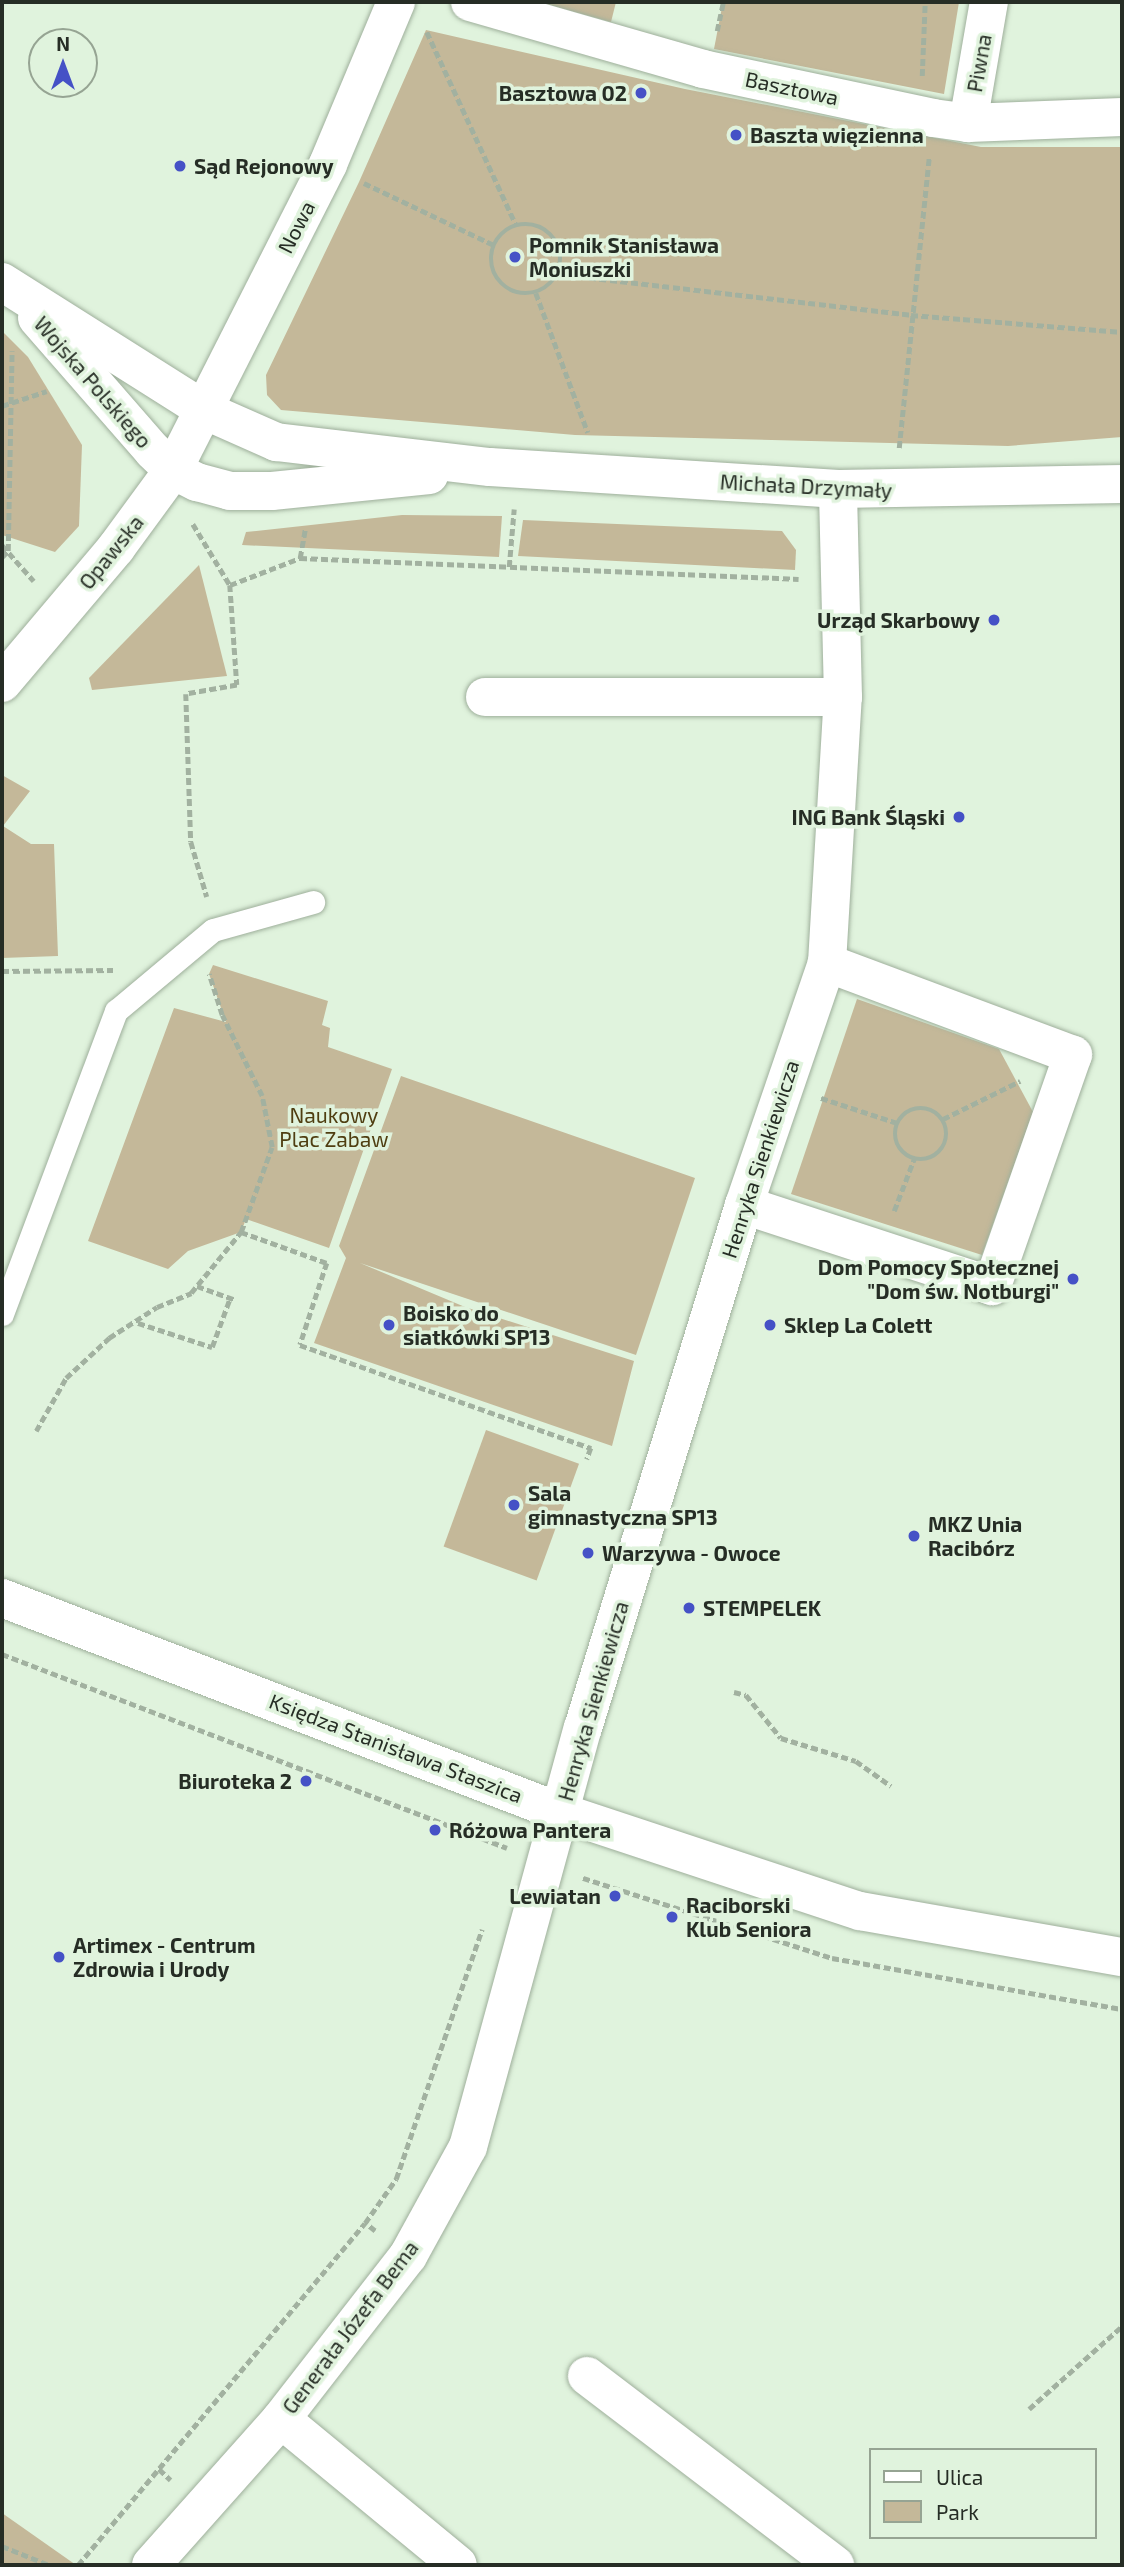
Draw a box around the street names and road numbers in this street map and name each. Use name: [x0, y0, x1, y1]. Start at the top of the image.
street label: Piwna: [962, 32, 996, 94]
street label: Basztowa: [743, 66, 841, 110]
street label: Nowa: [272, 197, 320, 257]
street label: Wojska Polskiego: [29, 311, 157, 453]
street label: Michała Drzymały: [719, 469, 893, 503]
street label: Opawska: [74, 510, 148, 594]
street label: Henryka Sienkiewicza: [716, 1057, 804, 1261]
street label: Henryka Sienkiewicza: [552, 1598, 634, 1804]
street label: Księdza Stanisława Staszica: [266, 1688, 526, 1808]
street label: Generała Józefa Bema: [277, 2235, 423, 2419]

